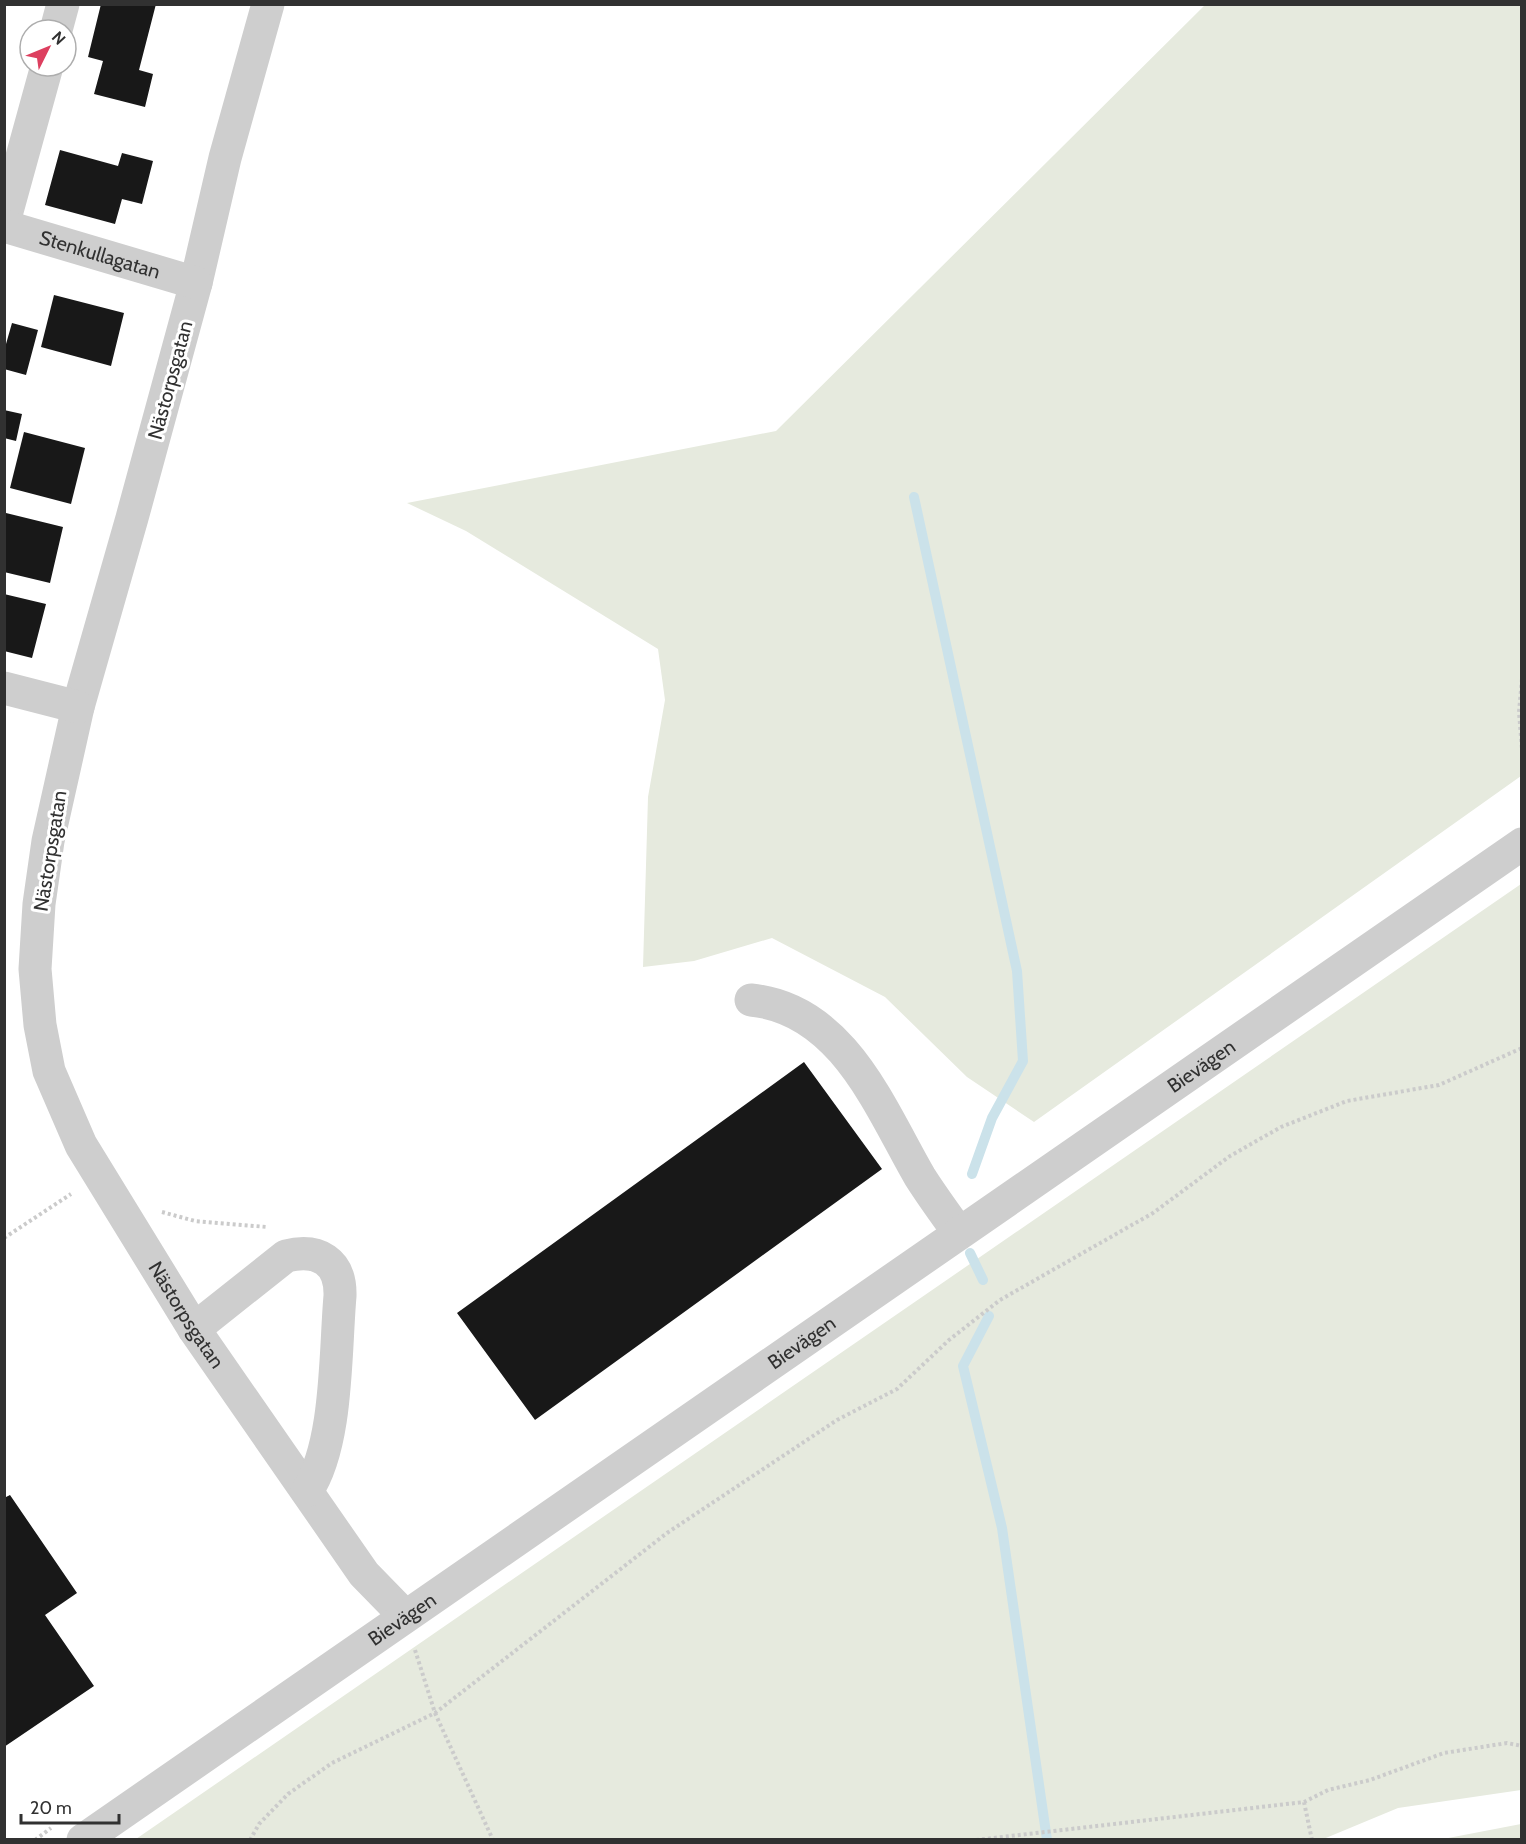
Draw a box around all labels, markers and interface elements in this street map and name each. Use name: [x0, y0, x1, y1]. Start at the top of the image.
north arrow: [18, 18, 78, 78]
text: N: [48, 27, 69, 49]
street label: Stenkullagatan: [37, 225, 163, 284]
street label: Nästorpsgatan: [143, 318, 197, 442]
street label: Nästorpsgatan: [29, 789, 71, 913]
street label: Bievägen: [1163, 1034, 1240, 1098]
street label: Nästorpsgatan: [143, 1257, 230, 1373]
street label: Bievägen: [763, 1311, 840, 1374]
street label: Bievägen: [364, 1587, 441, 1651]
scale bar: [21, 1787, 118, 1825]
text: 20 m: [30, 1797, 72, 1819]

